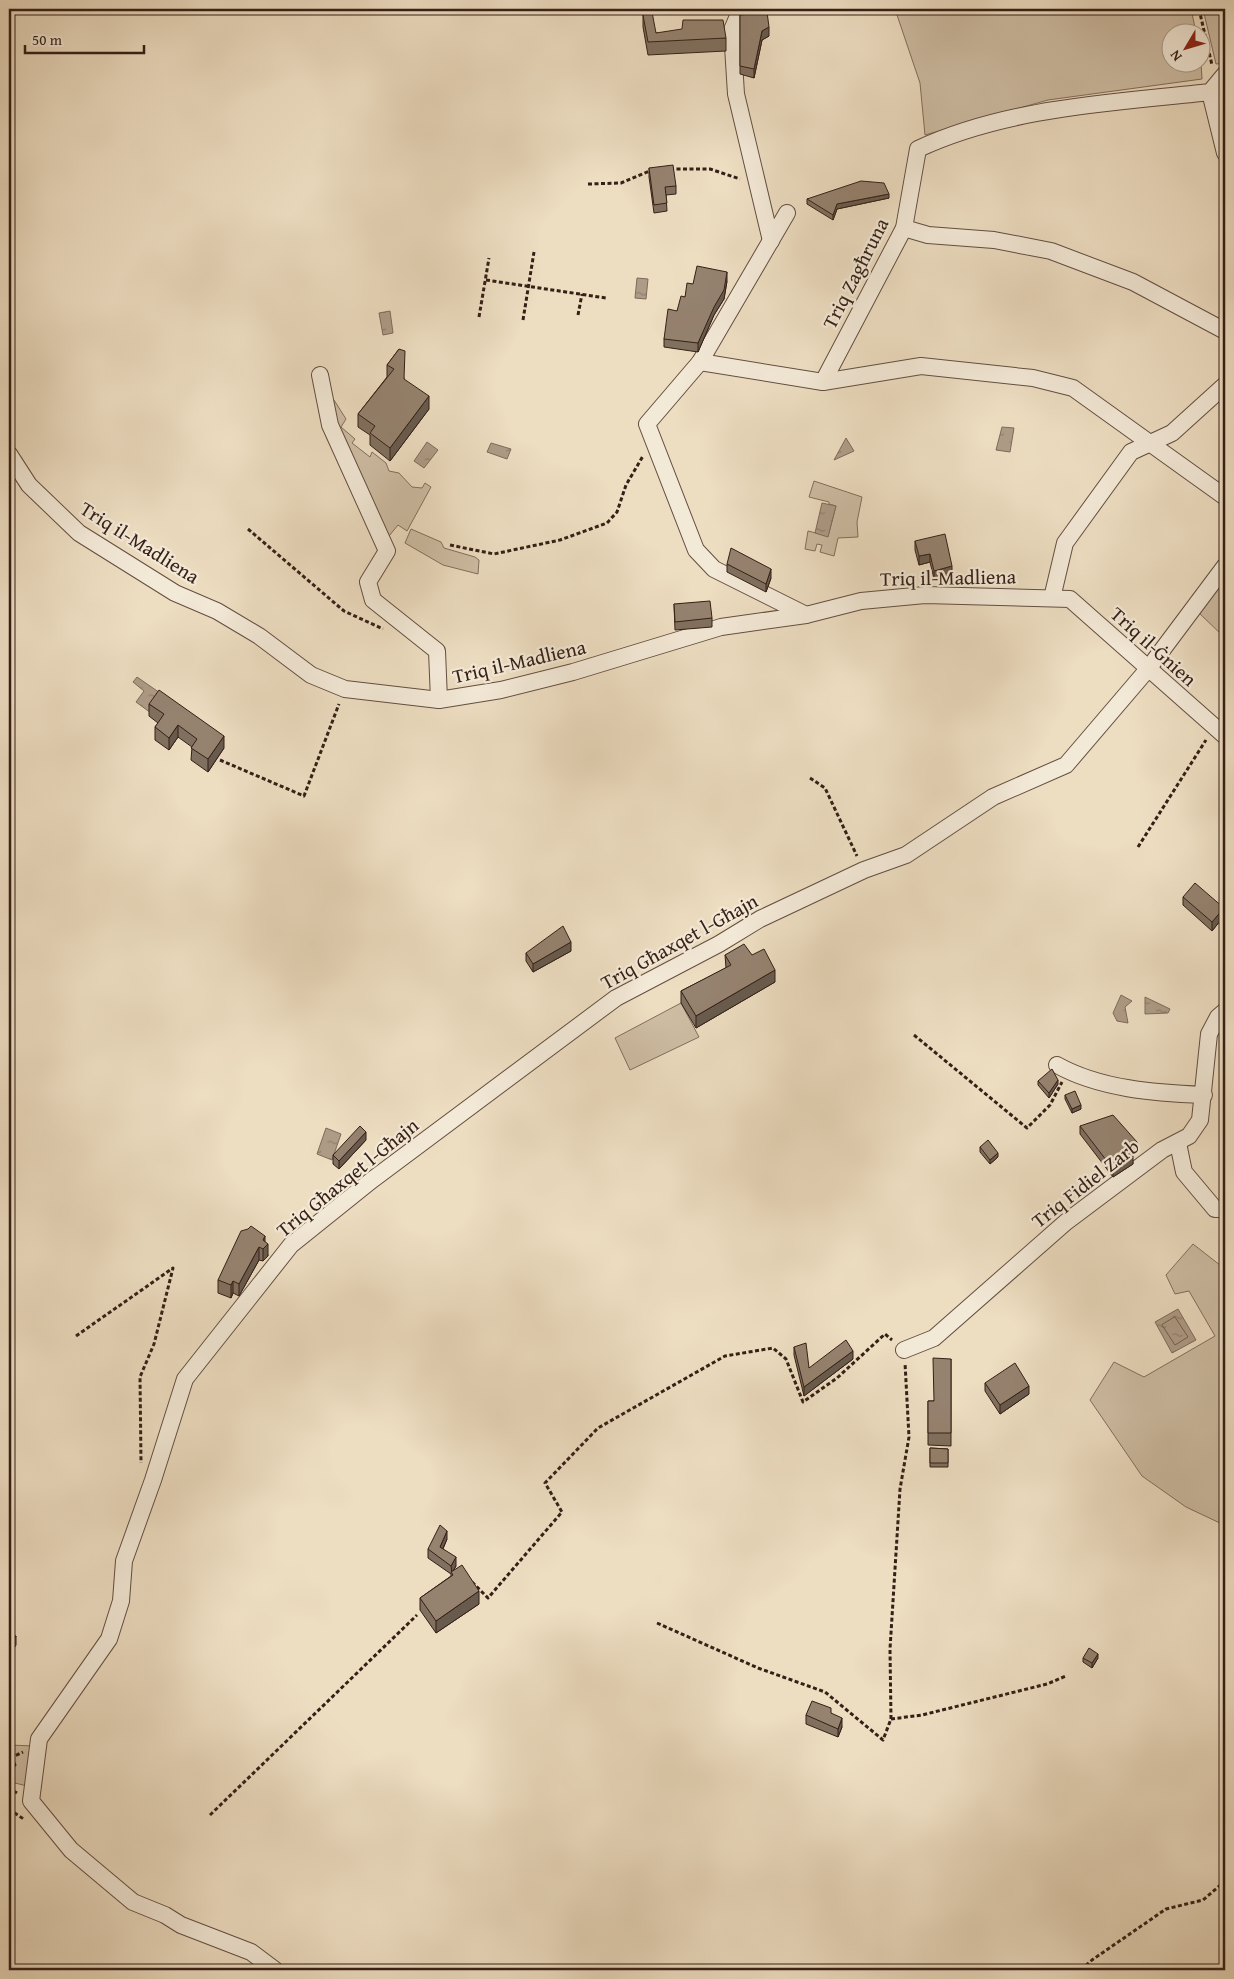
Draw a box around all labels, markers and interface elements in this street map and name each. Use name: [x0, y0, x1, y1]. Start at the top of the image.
scale bar: [25, 22, 144, 54]
north arrow: [1162, 22, 1212, 72]
text: 50 m: [32, 29, 63, 50]
text: N: [1165, 46, 1187, 66]
street label: Triq Zagħruna: [815, 212, 896, 333]
street label: Triq il-Madliena: [75, 494, 206, 591]
street label: Triq il-Madliena: [880, 561, 1017, 593]
street label: Triq il-Ġnien: [1104, 599, 1204, 693]
street label: Triq il-Madliena: [450, 631, 589, 690]
street label: Triq Għaxqet l-Għajn: [595, 886, 763, 996]
street label: Triq Għaxqet l-Għajn: [270, 1110, 424, 1244]
street label: Triq Fidiel Zarb: [1025, 1132, 1145, 1234]

